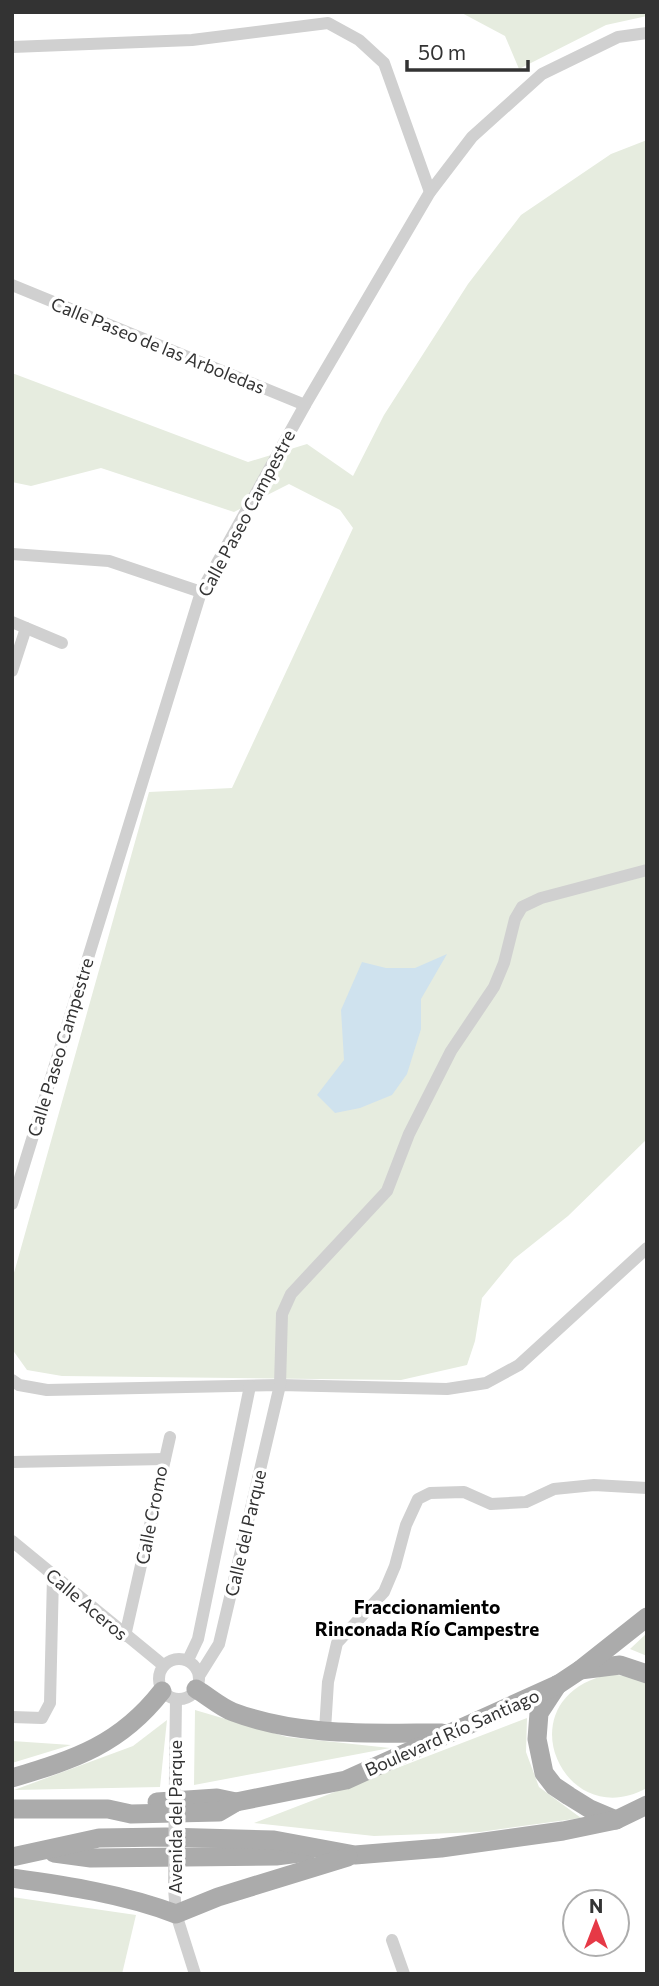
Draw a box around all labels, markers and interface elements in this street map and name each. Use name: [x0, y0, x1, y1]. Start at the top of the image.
scale bar: [407, 28, 528, 72]
text: 50 m: [418, 39, 466, 64]
street label: Calle Paseo de las Arboledas: [48, 292, 268, 398]
street label: Calle Paseo Campestre: [193, 426, 299, 600]
street label: Calle Paseo Campestre: [22, 955, 98, 1139]
street label: Calle Cromo: [131, 1464, 171, 1566]
street label: Calle del Parque: [220, 1467, 270, 1599]
street label: Calle Aceros: [42, 1563, 132, 1645]
district label: Fraccionamiento Rinconada Río Campestre: [315, 1595, 539, 1640]
street label: Boulevard Río Santiago: [361, 1684, 543, 1780]
street label: Avenida del Parque: [164, 1740, 186, 1894]
north arrow: [561, 1888, 631, 1958]
text: N: [589, 1894, 603, 1917]

